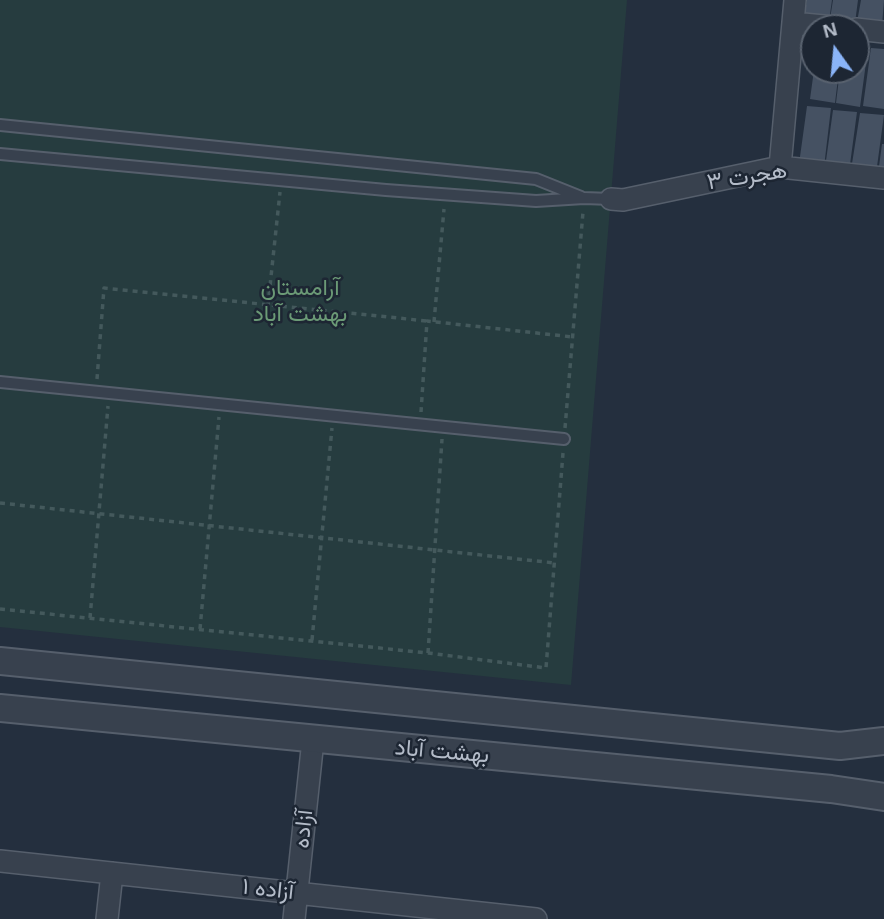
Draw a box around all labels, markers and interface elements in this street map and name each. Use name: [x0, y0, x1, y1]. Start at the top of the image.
north arrow: [800, 14, 870, 84]
text: N: [821, 18, 839, 42]
street label: هجرت ۳: [705, 157, 789, 197]
park label: آرامستان بهشت آباد: [253, 275, 347, 329]
street label: بهشت آباد: [394, 734, 490, 770]
street label: آزاده: [288, 808, 320, 850]
street label: آزاده ۱: [241, 874, 295, 906]

